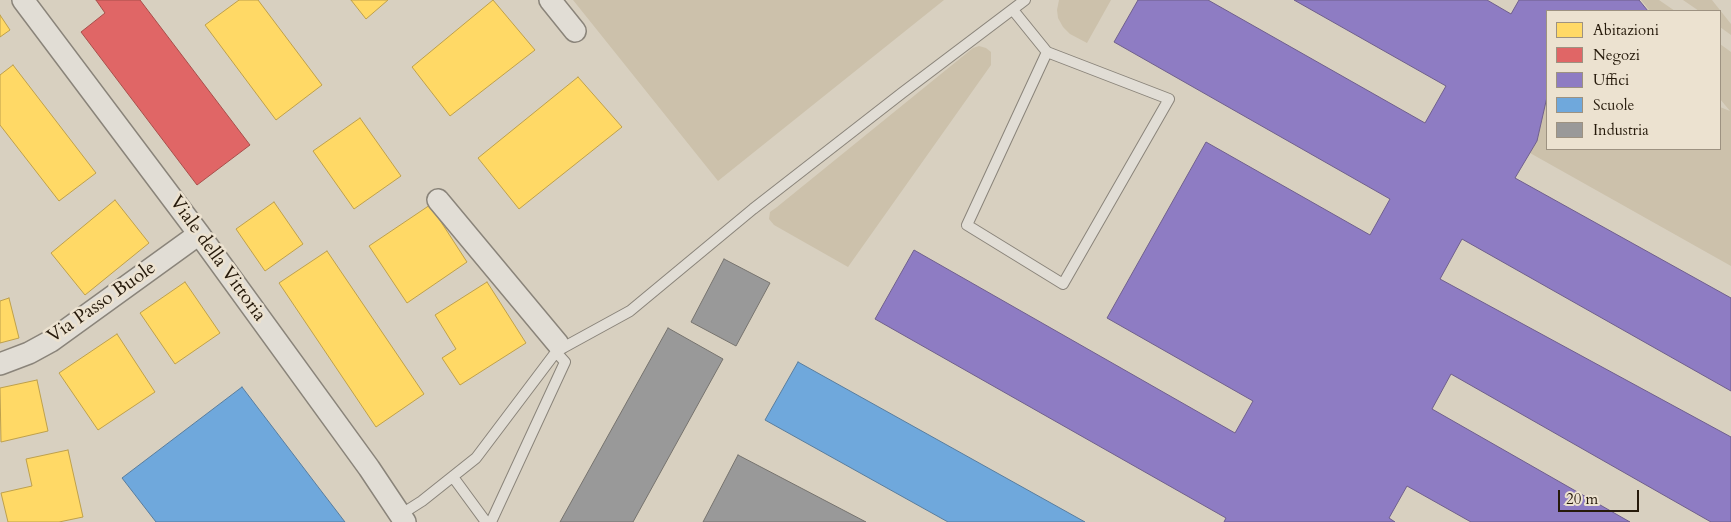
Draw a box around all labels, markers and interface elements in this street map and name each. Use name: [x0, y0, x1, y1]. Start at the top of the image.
legend: [1546, 10, 1721, 150]
text: Abitazioni: [1593, 20, 1659, 40]
text: Negozi: [1593, 45, 1640, 65]
text: Uffici: [1593, 70, 1629, 90]
text: Scuole: [1593, 95, 1634, 115]
text: Industria: [1593, 120, 1649, 140]
street label: Viale della Vittoria: [164, 192, 270, 326]
street label: Via Passo Buole: [43, 257, 161, 349]
scale bar: [1561, 480, 1642, 512]
text: 20 m: [1566, 489, 1598, 509]

